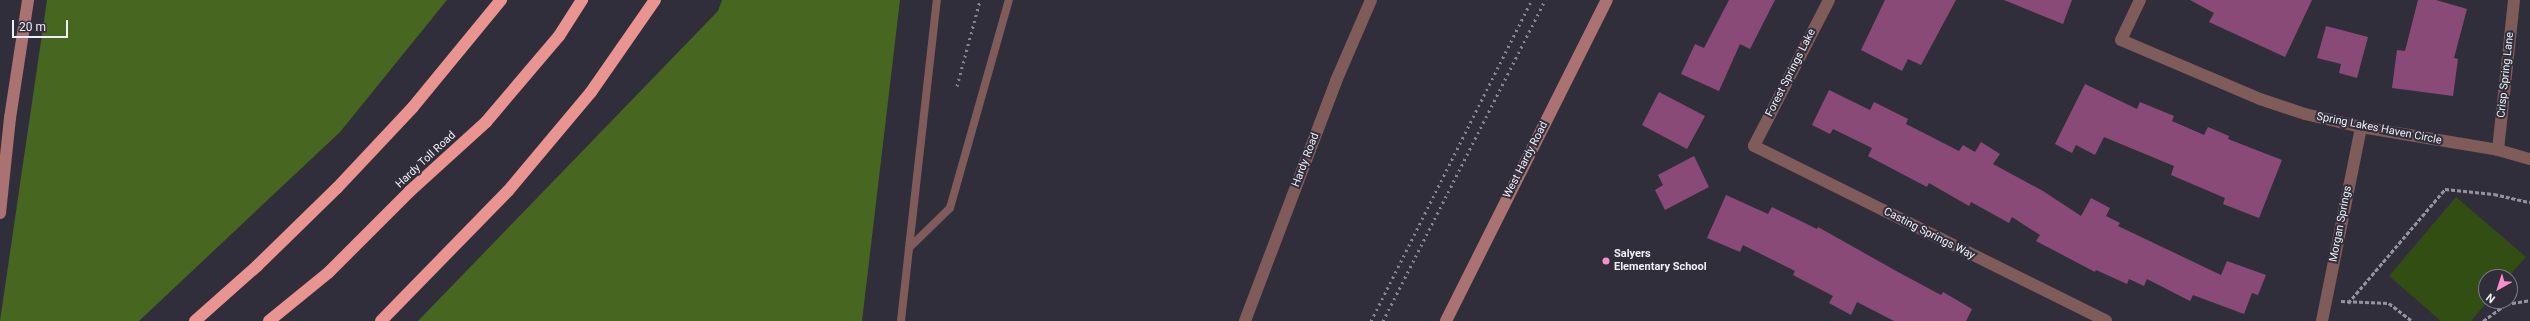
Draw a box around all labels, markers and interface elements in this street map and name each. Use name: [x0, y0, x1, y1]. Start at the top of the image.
scale bar: [14, 12, 70, 38]
text: 20 m: [19, 20, 46, 34]
street label: Forest Springs Lake: [1763, 27, 1819, 119]
street label: Crisp Spring Lane: [2495, 32, 2517, 118]
street label: Spring Lakes Haven Circle: [2315, 110, 2443, 148]
street label: West Hardy Road: [1501, 119, 1551, 201]
street label: Hardy Toll Road: [393, 129, 459, 191]
street label: Hardy Road: [1290, 131, 1322, 189]
street label: Morgan Springs: [2327, 185, 2355, 263]
street label: Casting Springs Way: [1881, 205, 1977, 263]
place label: Salyers Elementary School: [1614, 248, 1707, 274]
marker: Salyers Elementary School: [1601, 256, 1611, 266]
north arrow: [2478, 269, 2518, 309]
text: N: [2484, 290, 2498, 305]

